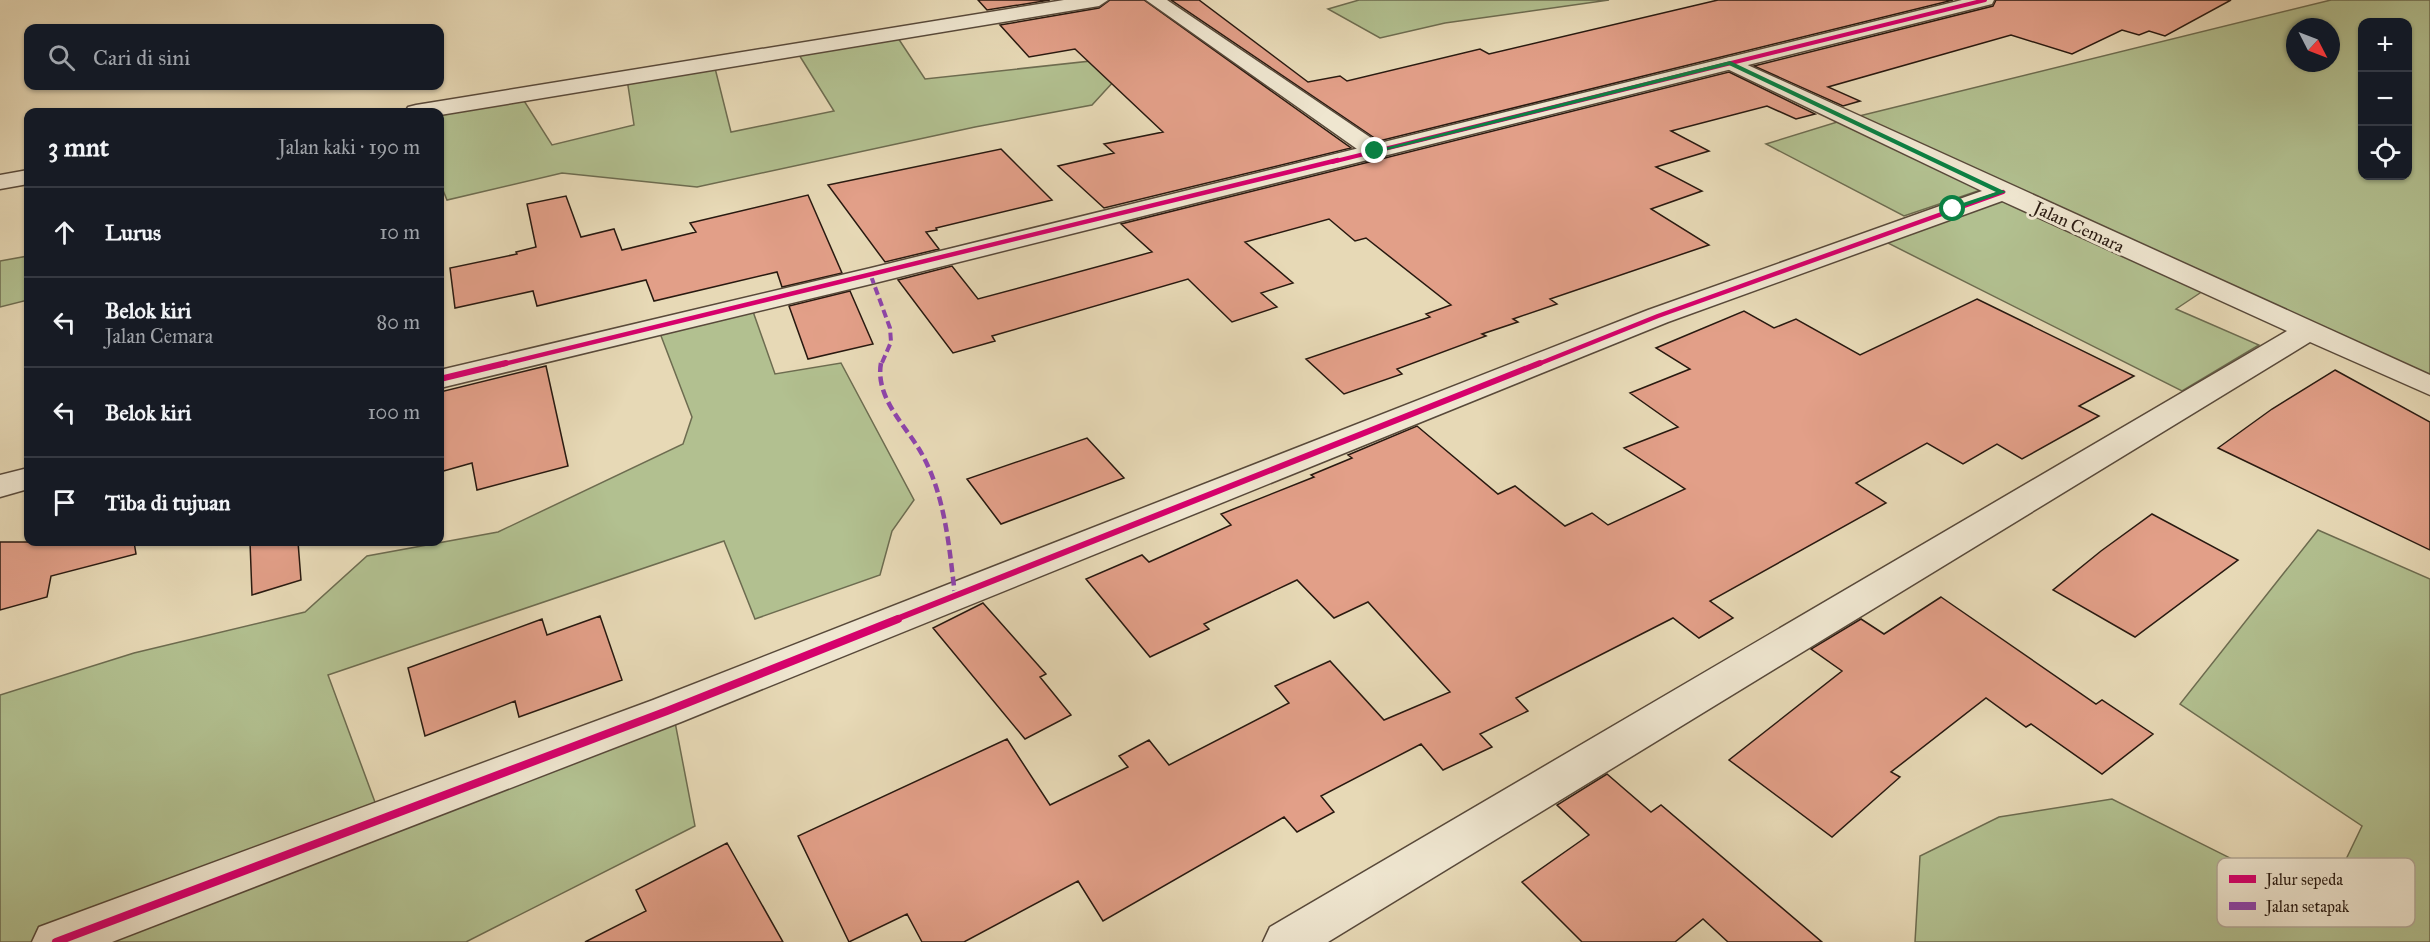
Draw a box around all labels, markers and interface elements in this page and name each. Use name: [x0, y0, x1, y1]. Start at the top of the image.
north arrow: [2286, 18, 2340, 72]
map controls: [2358, 18, 2412, 180]
button: +: [2358, 18, 2412, 72]
search box: [24, 24, 444, 90]
icon: search: [45, 41, 78, 74]
text: Cari di sini: [93, 44, 190, 71]
button: −: [2358, 72, 2412, 126]
button: locate: [2358, 126, 2412, 180]
text: 3 mnt: [48, 131, 109, 163]
text: Jalan kaki · 190 m: [278, 135, 420, 159]
route end: [1361, 137, 1387, 163]
route start: [1939, 195, 1965, 221]
street label: Jalan Cemara: [2028, 196, 2128, 259]
icon: ahead: [48, 216, 81, 249]
text: Lurus: [105, 219, 161, 246]
text: 10 m: [379, 220, 420, 244]
text: Belok kiri: [105, 297, 191, 324]
icon: left: [48, 306, 81, 339]
text: 80 m: [377, 310, 420, 334]
text: Jalan Cemara: [105, 324, 213, 348]
icon: left: [48, 396, 81, 429]
text: Belok kiri: [105, 399, 191, 426]
text: 100 m: [368, 400, 420, 424]
icon: arrive: [48, 486, 81, 519]
text: Tiba di tujuan: [105, 489, 230, 516]
legend: [2217, 858, 2415, 927]
text: Jalur sepeda: [2264, 870, 2343, 890]
text: Jalan setapak: [2264, 897, 2350, 917]

